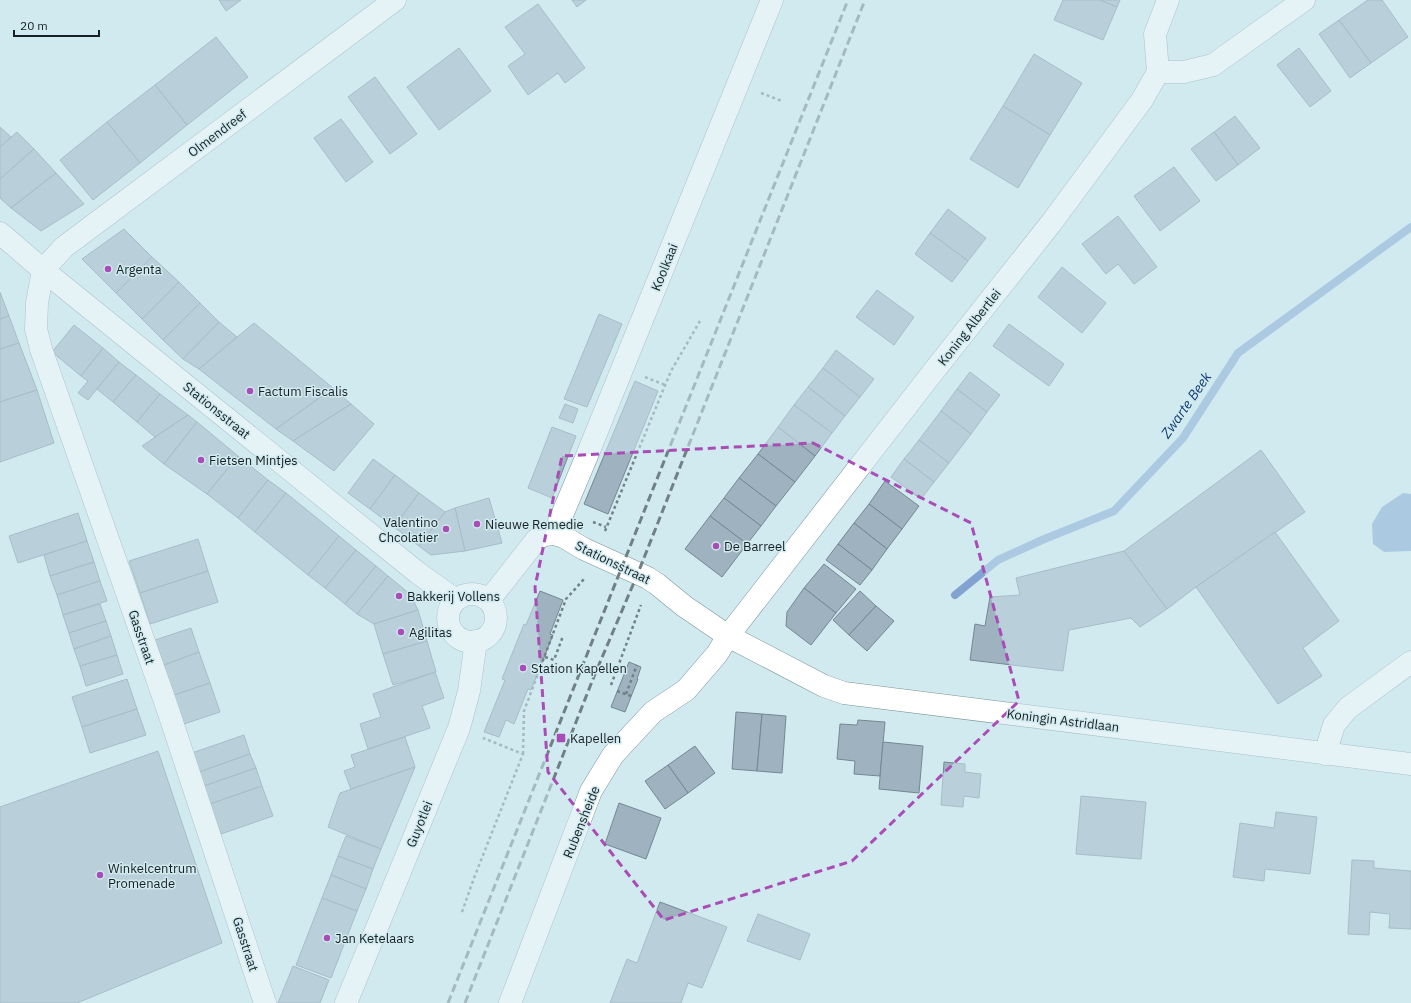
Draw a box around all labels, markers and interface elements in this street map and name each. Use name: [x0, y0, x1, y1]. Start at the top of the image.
scale bar: [14, 12, 99, 38]
text: 20 m: [20, 18, 48, 33]
street label: Olmendreef: [184, 106, 250, 161]
street label: Koolkaai: [647, 241, 682, 294]
place label: Argenta: [116, 261, 162, 278]
marker: Argenta: [103, 264, 113, 274]
street label: Koning Albertlei: [934, 285, 1005, 369]
water label: Zwarte Beek: [1156, 368, 1216, 442]
street label: Stationsstraat: [180, 378, 254, 443]
place label: Factum Fiscalis: [258, 383, 348, 400]
marker: Factum Fiscalis: [245, 386, 255, 396]
place label: Fietsen Mintjes: [209, 452, 298, 469]
marker: Fietsen Mintjes: [196, 455, 206, 465]
place label: Valentino Chcolatier: [379, 514, 438, 546]
place label: Nieuwe Remedie: [485, 516, 584, 533]
marker: Nieuwe Remedie: [472, 519, 482, 529]
marker: Valentino Chcolatier: [441, 524, 451, 534]
street label: Stationsstraat: [572, 537, 653, 588]
place label: De Barreel: [724, 538, 786, 555]
marker: De Barreel: [711, 541, 721, 551]
place label: Bakkerij Vollens: [407, 588, 500, 605]
marker: Bakkerij Vollens: [394, 591, 404, 601]
street label: Gasstraat: [124, 608, 159, 667]
place label: Agilitas: [409, 624, 452, 641]
marker: Agilitas: [396, 627, 406, 637]
place label: Station Kapellen: [531, 660, 627, 677]
marker: Station Kapellen: [518, 663, 528, 673]
street label: Koningin Astridlaan: [1006, 705, 1120, 736]
place label: Kapellen: [570, 730, 621, 747]
marker: Kapellen: [555, 732, 567, 744]
street label: Rubensheide: [559, 784, 604, 861]
street label: Guyotlei: [402, 798, 436, 850]
place label: Winkelcentrum Promenade: [108, 860, 197, 892]
marker: Winkelcentrum Promenade: [95, 870, 105, 880]
street label: Gasstraat: [229, 915, 262, 974]
place label: Jan Ketelaars: [335, 930, 414, 947]
marker: Jan Ketelaars: [322, 933, 332, 943]

